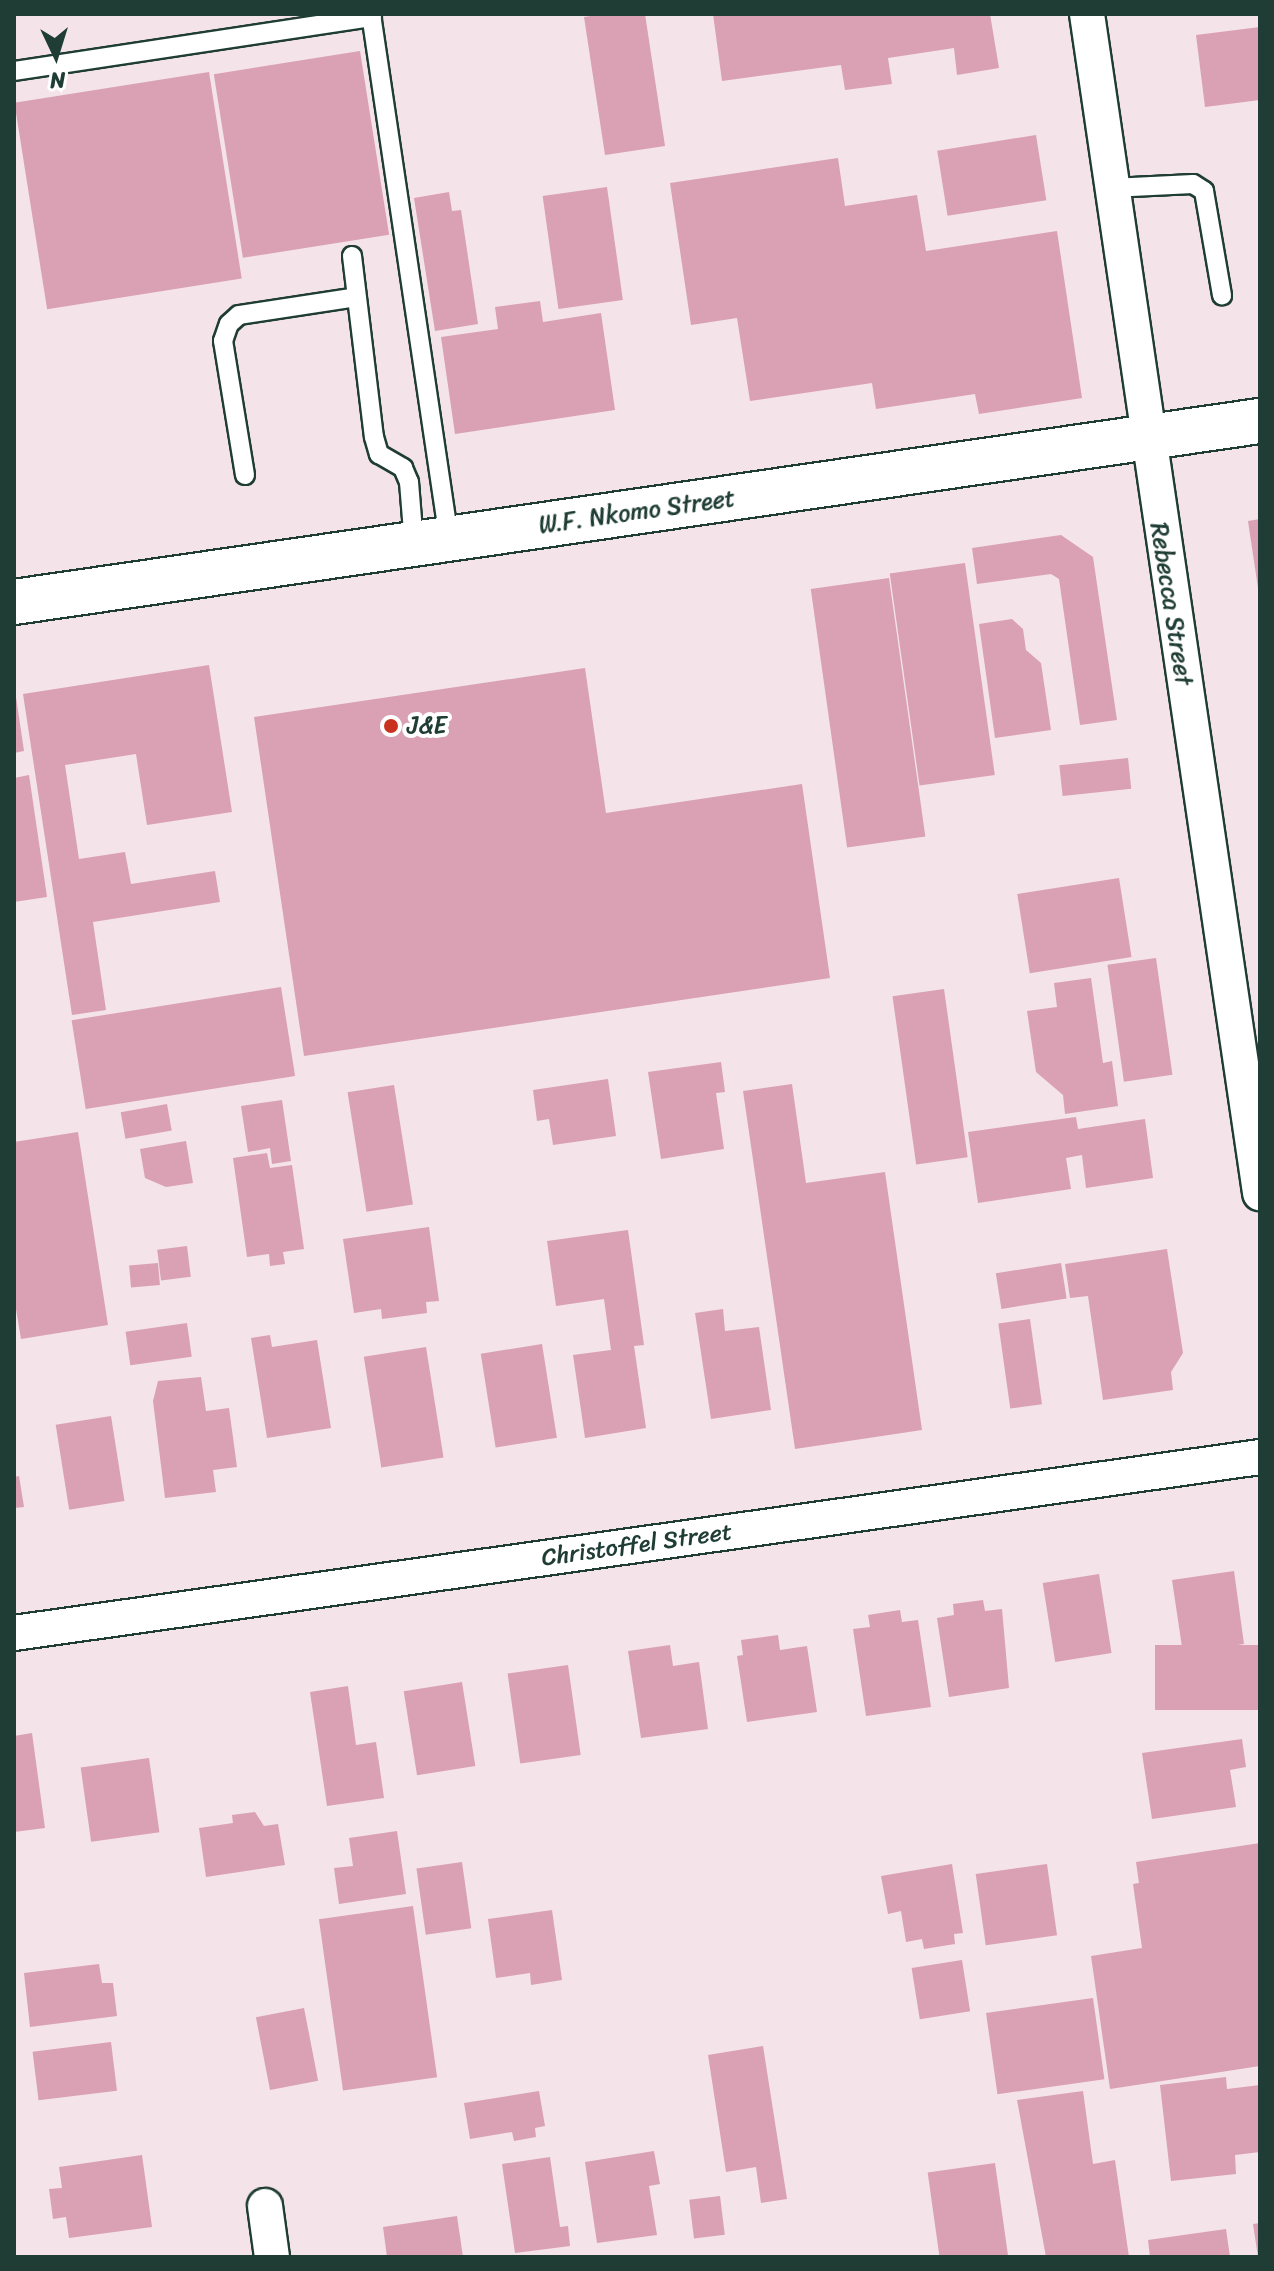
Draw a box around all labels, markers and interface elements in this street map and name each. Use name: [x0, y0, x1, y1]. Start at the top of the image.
north arrow: [16, 16, 96, 96]
text: N: [49, 60, 67, 100]
street label: W.F. Nkomo Street: [537, 484, 737, 540]
street label: Rebecca Street: [1144, 521, 1198, 687]
place label: J&E: [407, 712, 447, 740]
marker: J&E: [382, 717, 400, 735]
street label: Christoffel Street: [540, 1517, 734, 1573]

